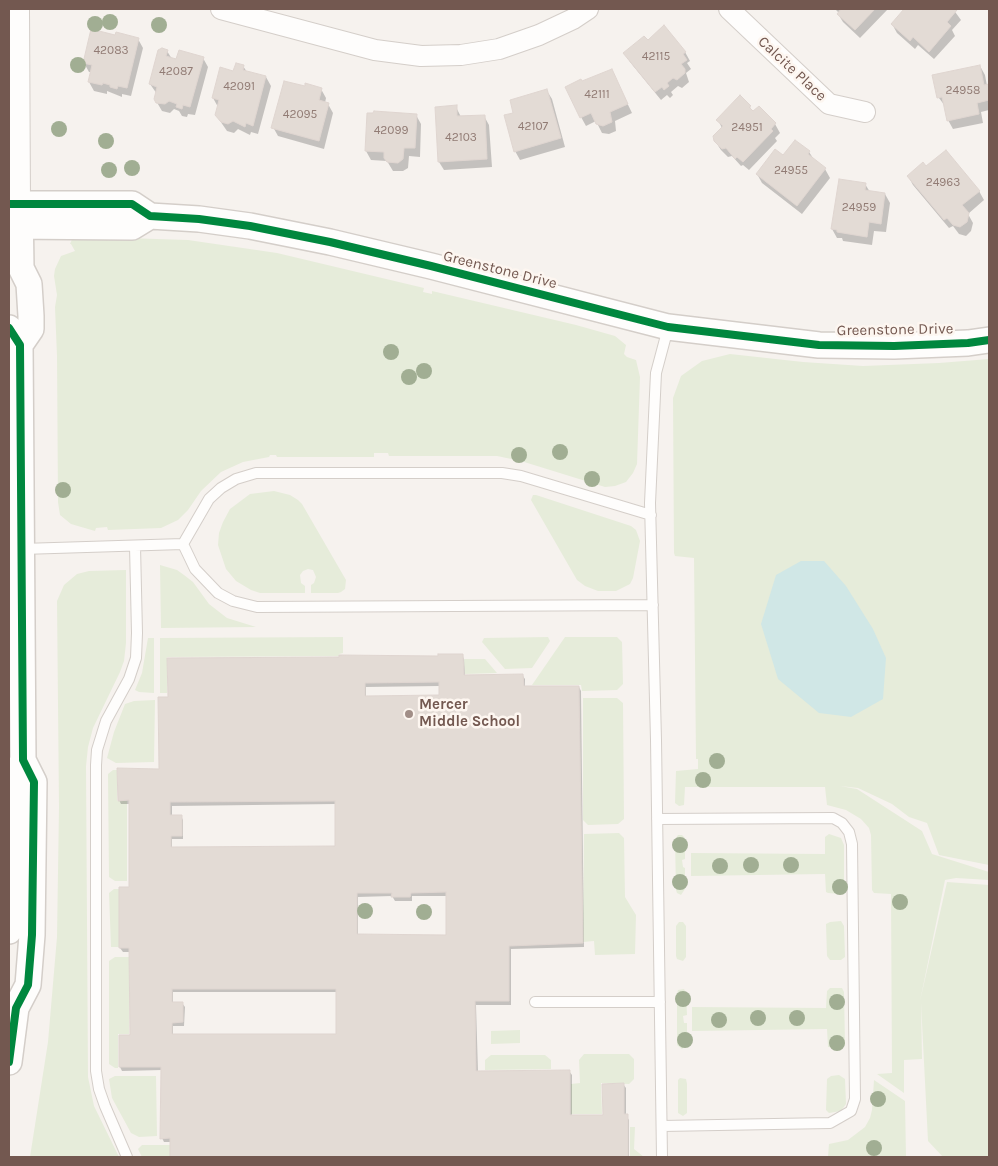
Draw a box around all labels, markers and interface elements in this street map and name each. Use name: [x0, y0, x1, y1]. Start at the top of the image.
street label: Calcite Place: [754, 33, 830, 105]
house number: 42083: [93, 44, 129, 58]
house number: 42115: [642, 50, 670, 64]
house number: 42087: [159, 65, 193, 79]
house number: 42091: [223, 80, 255, 94]
house number: 24958: [946, 84, 980, 98]
house number: 42111: [584, 88, 610, 102]
house number: 42095: [283, 108, 317, 122]
house number: 42107: [518, 120, 548, 134]
house number: 24951: [731, 121, 763, 135]
house number: 42099: [374, 124, 408, 138]
house number: 42103: [445, 131, 477, 145]
house number: 24955: [774, 164, 808, 178]
house number: 24963: [926, 176, 960, 190]
house number: 24959: [842, 201, 876, 215]
street label: Greenstone Drive: [441, 247, 559, 293]
street label: Greenstone Drive: [837, 320, 953, 340]
place label: Mercer Middle School: [419, 696, 520, 731]
marker: Mercer Middle School: [403, 708, 415, 720]

